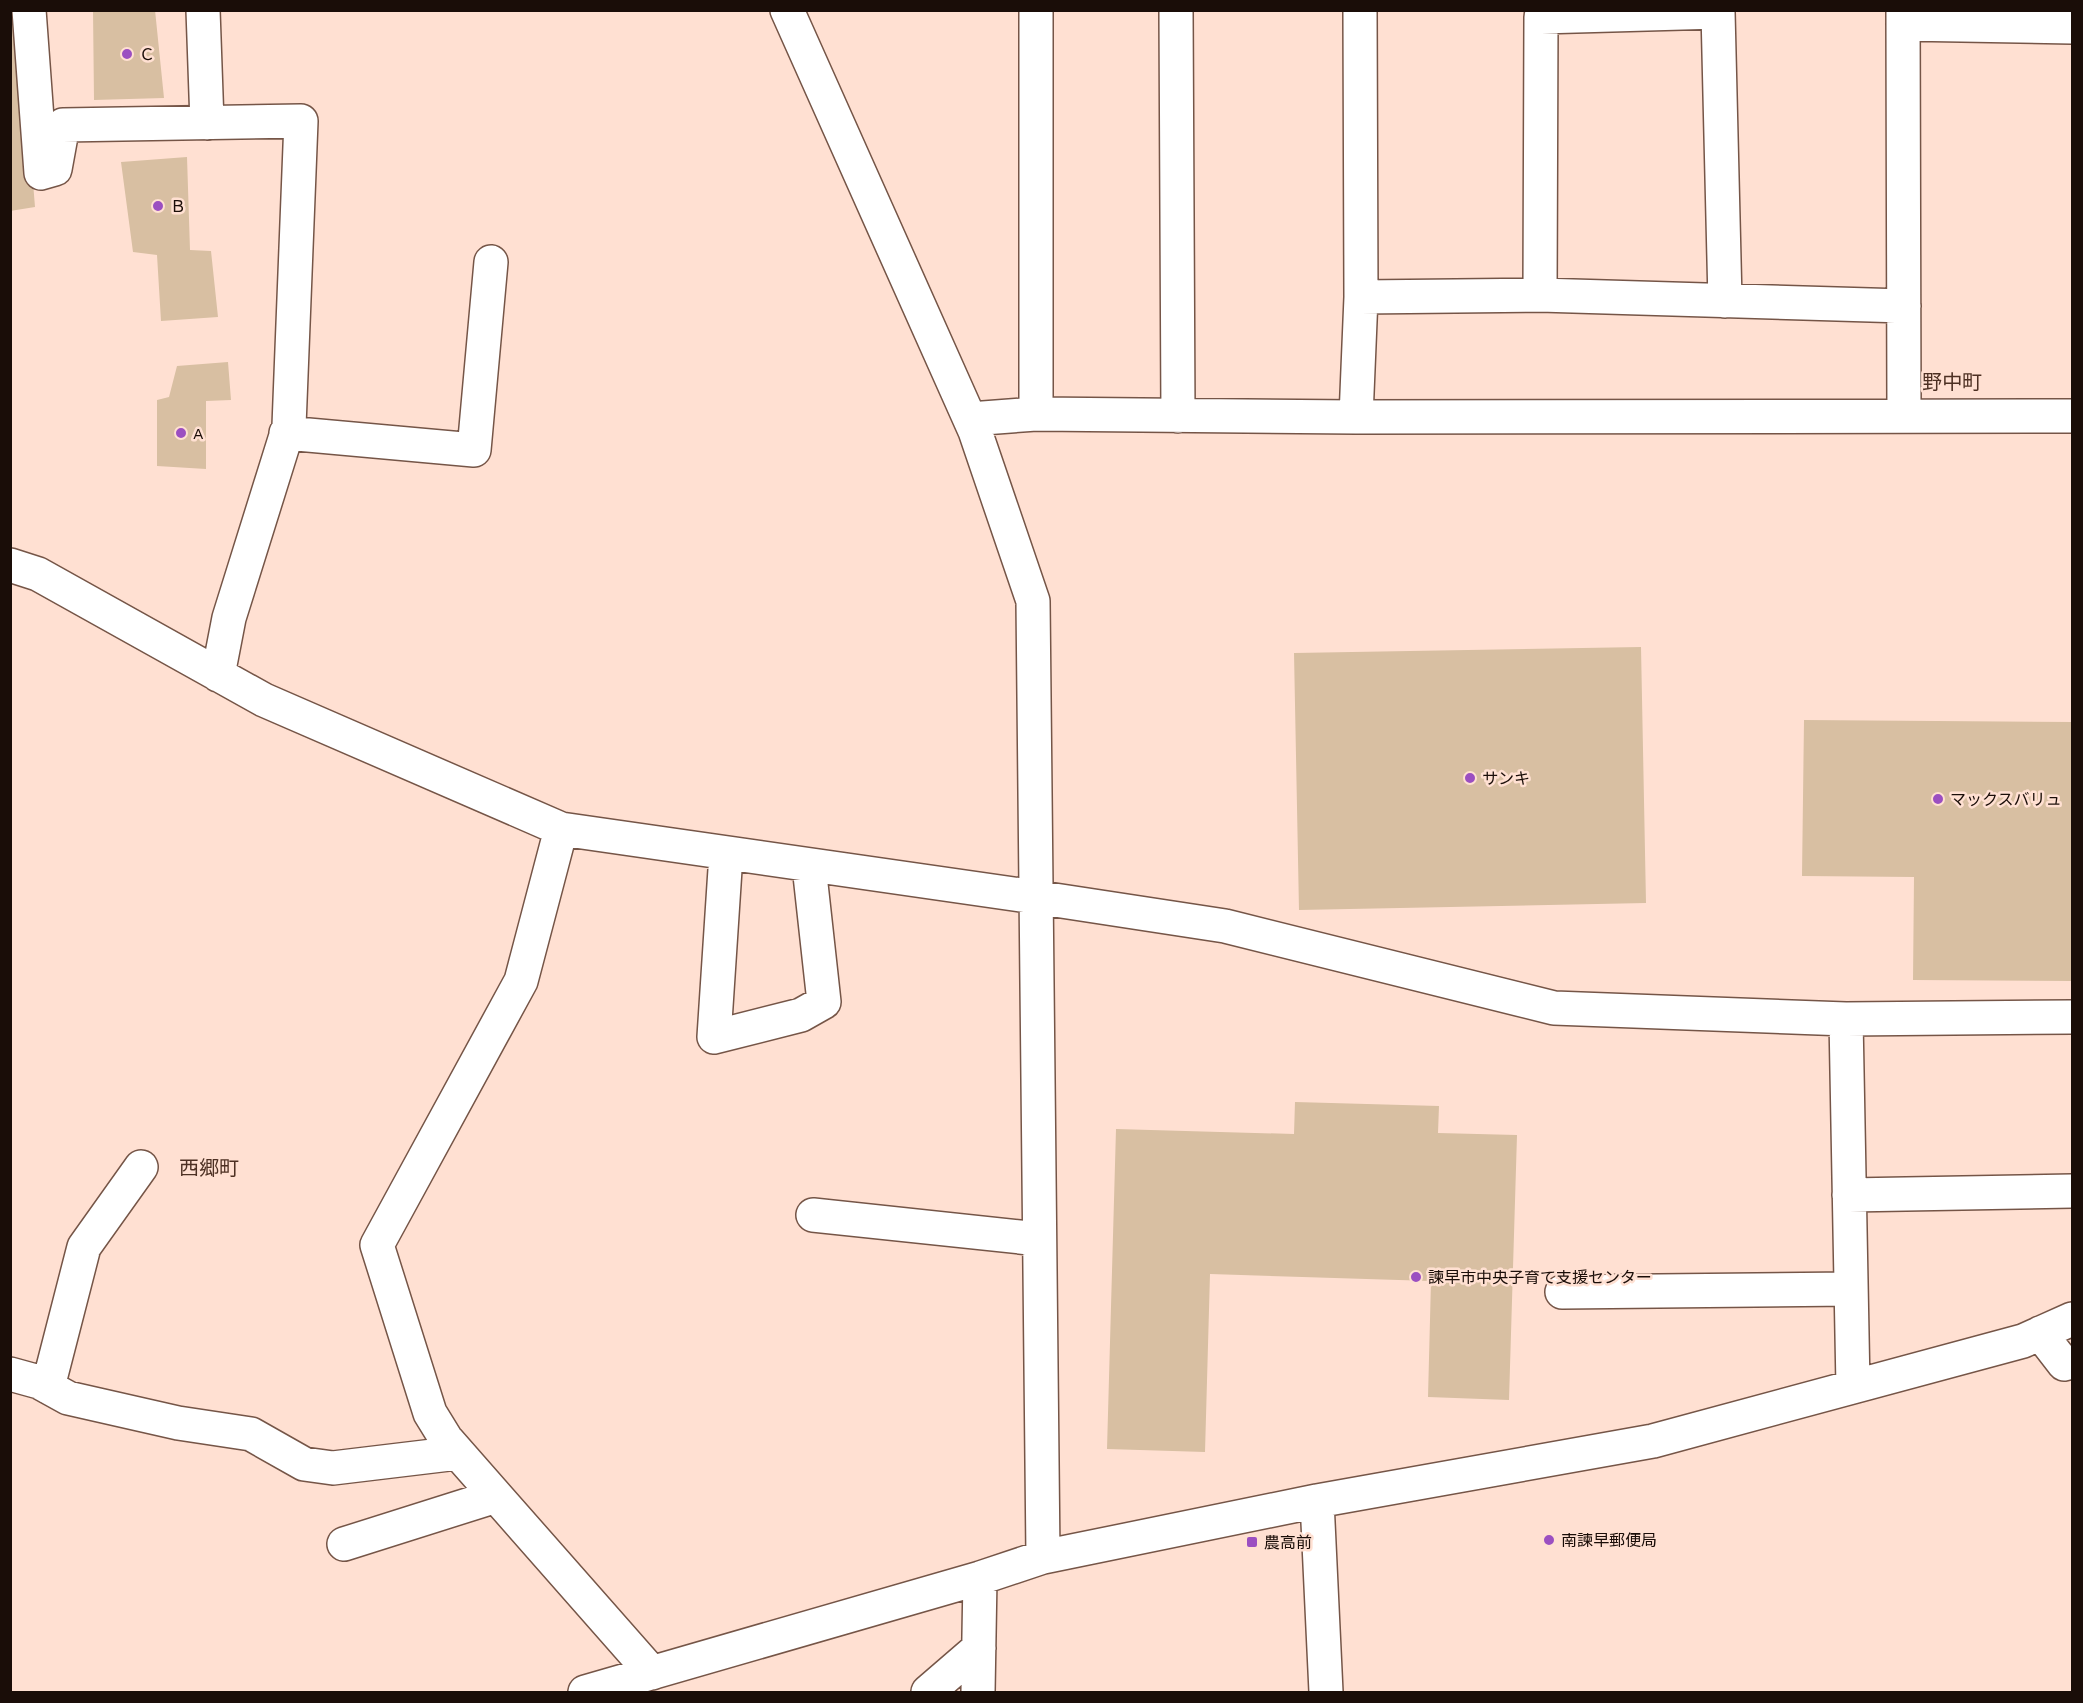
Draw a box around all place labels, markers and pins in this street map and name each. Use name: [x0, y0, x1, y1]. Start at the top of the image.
place label: Ｃ: [139, 45, 155, 64]
marker: Ｃ: [120, 47, 134, 61]
place label: Ｂ: [170, 197, 186, 216]
marker: Ｂ: [151, 199, 165, 213]
place label: A: [193, 424, 204, 443]
marker: A: [174, 426, 188, 440]
place label: サンキ: [1482, 769, 1530, 788]
marker: サンキ: [1463, 771, 1477, 785]
place label: マックスバリュ: [1950, 790, 2062, 809]
marker: マックスバリュ: [1931, 792, 1945, 806]
place label: 諫早市中央子育て支援センター: [1428, 1268, 1652, 1287]
marker: 諫早市中央子育て支援センター: [1409, 1270, 1423, 1284]
place label: 南諫早郵便局: [1561, 1531, 1657, 1550]
place label: 農高前: [1264, 1533, 1312, 1552]
marker: 南諫早郵便局: [1542, 1533, 1556, 1547]
marker: 農高前: [1245, 1535, 1259, 1549]

